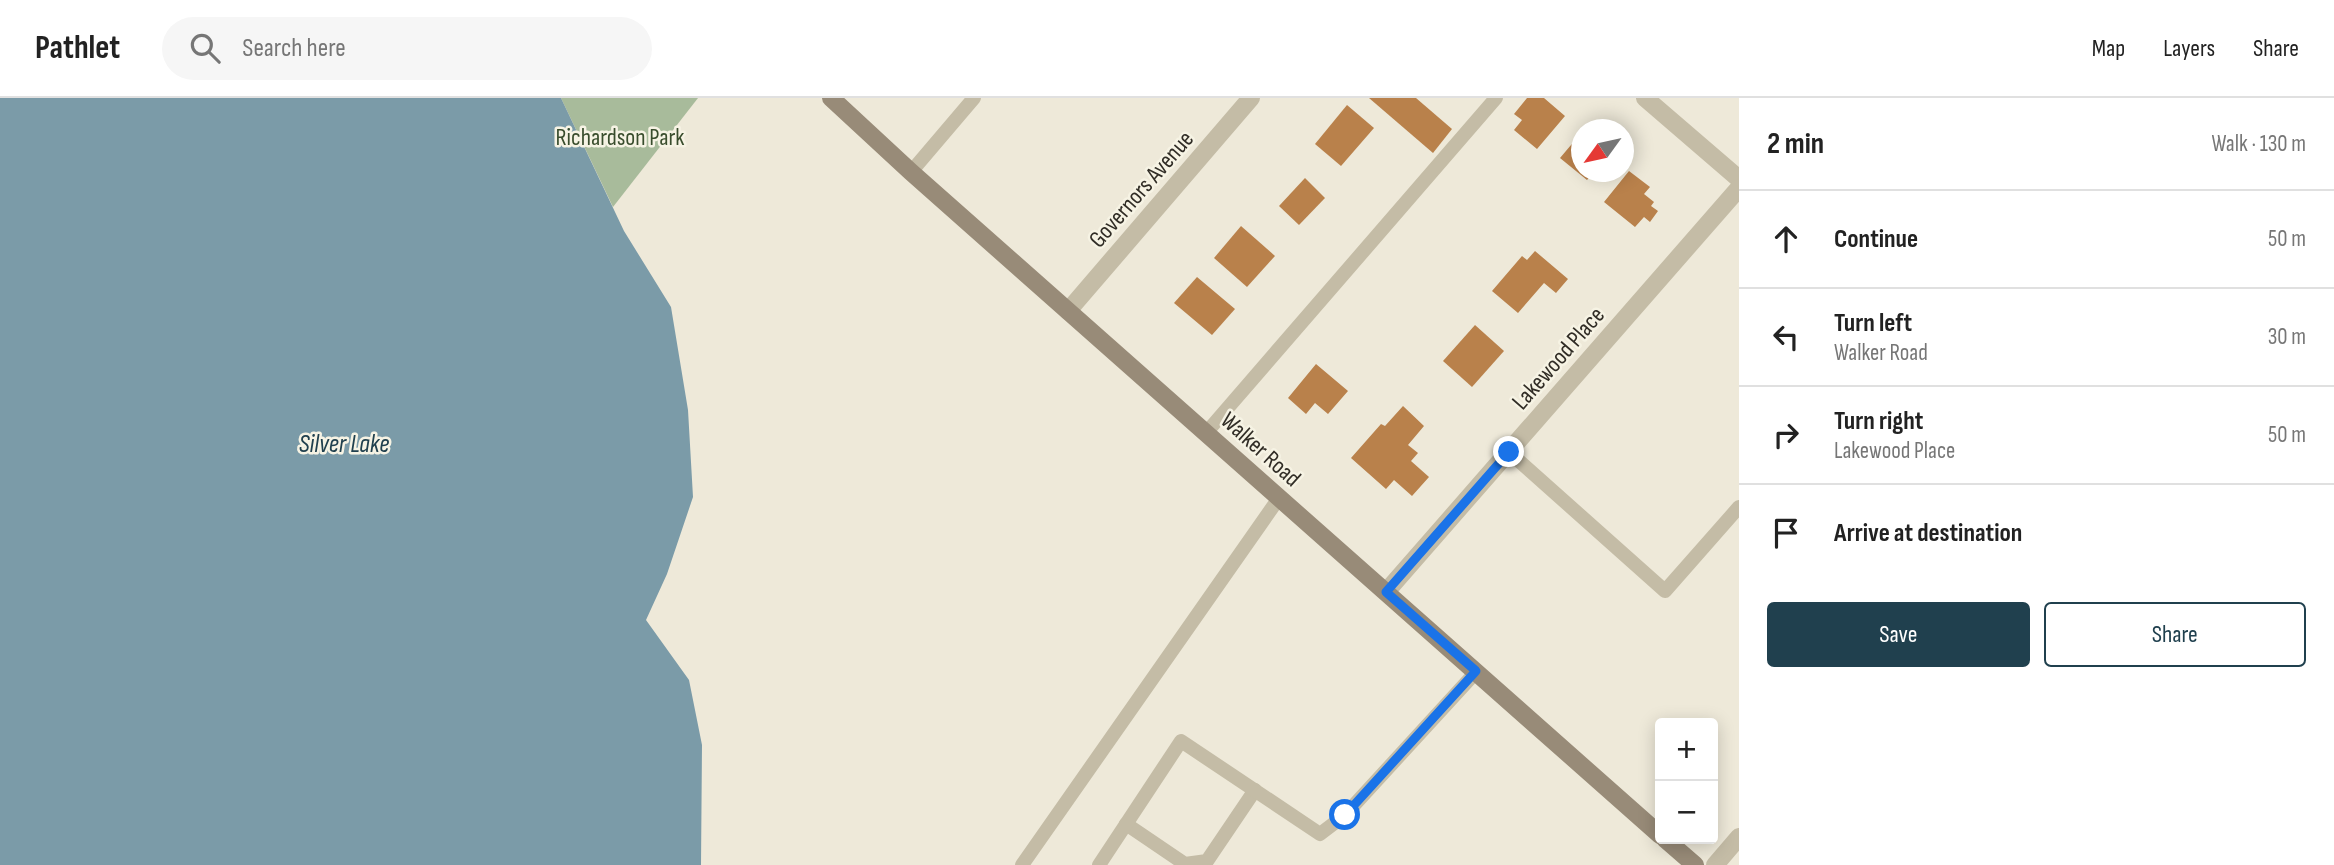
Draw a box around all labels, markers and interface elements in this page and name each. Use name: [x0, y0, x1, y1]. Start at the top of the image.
search box: [162, 17, 652, 80]
text: Pathlet: [35, 28, 120, 68]
icon: search: [186, 29, 224, 67]
text: Search here: [242, 33, 346, 64]
text: Map: [2092, 34, 2125, 63]
text: Layers: [2163, 34, 2215, 63]
text: Share: [2253, 34, 2299, 63]
north arrow: [1571, 119, 1634, 182]
park label: Richardson Park: [556, 123, 684, 152]
street label: Governors Avenue: [1083, 125, 1200, 254]
text: 2 min: [1767, 126, 1824, 162]
text: Walk · 130 m: [2211, 130, 2306, 158]
icon: ahead: [1767, 220, 1805, 258]
text: Continue: [1834, 224, 1918, 255]
text: 50 m: [2268, 225, 2306, 253]
street label: Lakewood Place: [1506, 301, 1611, 416]
text: Turn left: [1834, 308, 1912, 339]
icon: left: [1767, 318, 1805, 356]
text: 30 m: [2268, 323, 2306, 351]
text: Walker Road: [1834, 339, 1928, 367]
street label: Walker Road: [1215, 406, 1307, 493]
text: Turn right: [1834, 406, 1923, 437]
icon: right: [1767, 416, 1805, 454]
text: 50 m: [2268, 421, 2306, 449]
water label: Silver Lake: [299, 429, 389, 460]
route end: [1493, 436, 1524, 467]
text: Lakewood Place: [1834, 437, 1955, 465]
icon: arrive: [1767, 514, 1805, 552]
text: Arrive at destination: [1834, 518, 2022, 549]
button: Save: [1767, 602, 2030, 667]
button: Share: [2044, 602, 2306, 667]
map controls: [1655, 718, 1718, 844]
button: +: [1655, 718, 1718, 781]
button: −: [1655, 781, 1718, 844]
route start: [1329, 799, 1360, 830]

